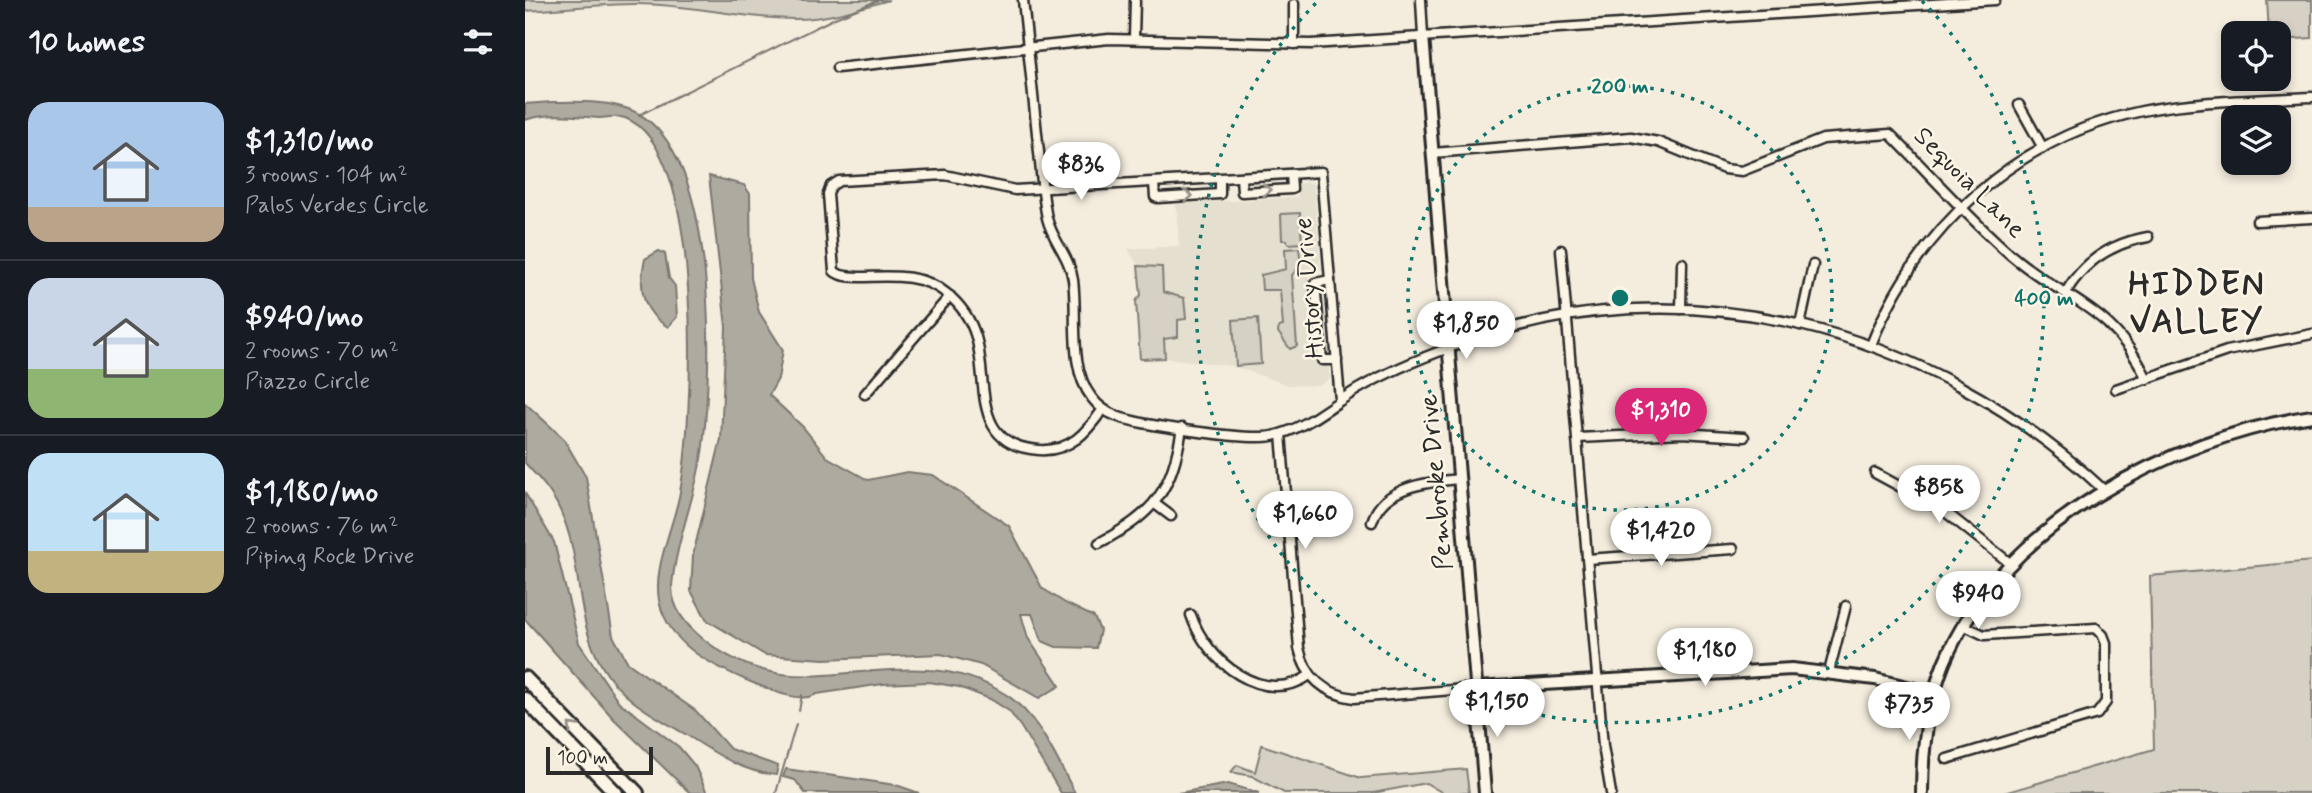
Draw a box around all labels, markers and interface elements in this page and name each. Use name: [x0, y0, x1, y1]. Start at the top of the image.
map controls: [2221, 21, 2291, 175]
button: locate: [2221, 21, 2291, 91]
text: 10 homes: [28, 23, 145, 62]
icon: filters: [459, 23, 497, 61]
text: 200 m: [1591, 73, 1649, 101]
button: layers: [2221, 105, 2291, 175]
street label: Sequoia Lane: [1906, 120, 2032, 246]
text: $1,310/mo: [245, 122, 373, 161]
icon: home: [84, 130, 168, 214]
pin: $836: [1040, 142, 1122, 202]
text: $836: [1057, 150, 1105, 180]
text: 3 rooms · 104 m²: [245, 161, 408, 191]
one-way arrow: [1262, 183, 1273, 198]
one-way arrow: [1183, 189, 1194, 204]
text: Palos Verdes Circle: [245, 191, 429, 221]
street label: History Drive: [1287, 216, 1333, 360]
district label: HIDDEN VALLEY: [2128, 263, 2266, 345]
text: 400 m: [2014, 285, 2074, 313]
centre of rings: [1608, 286, 1632, 310]
text: $940/mo: [245, 298, 363, 337]
pin: $1,850: [1409, 302, 1523, 361]
icon: home: [84, 306, 168, 390]
text: $1,850: [1432, 309, 1500, 339]
text: 2 rooms · 70 m²: [245, 337, 399, 367]
text: Piazzo Circle: [245, 367, 370, 397]
pin: $1,310: [1604, 388, 1718, 448]
street label: Pembroke Drive: [1412, 393, 1462, 571]
text: $1,310: [1631, 396, 1691, 426]
pin: $858: [1898, 466, 1980, 525]
text: $1,180/mo: [245, 473, 378, 512]
text: $858: [1913, 473, 1965, 503]
icon: home: [84, 481, 168, 565]
pin: $1,660: [1248, 491, 1362, 551]
text: $1,660: [1272, 499, 1338, 529]
pin: $1,420: [1604, 508, 1718, 568]
text: 2 rooms · 76 m²: [245, 512, 398, 542]
text: $1,420: [1626, 516, 1696, 546]
text: Piping Rock Drive: [245, 542, 414, 572]
pin: $940: [1937, 572, 2019, 631]
text: $940: [1952, 579, 2004, 609]
pin: $1,180: [1648, 628, 1762, 688]
text: $1,180: [1673, 636, 1737, 666]
pin: $1,150: [1440, 680, 1554, 739]
pin: $735: [1868, 682, 1950, 742]
text: $1,150: [1465, 687, 1529, 717]
text: $735: [1884, 690, 1934, 720]
one-way arrow: [567, 722, 580, 735]
scale bar: [546, 744, 653, 776]
text: 100 m: [557, 746, 608, 771]

